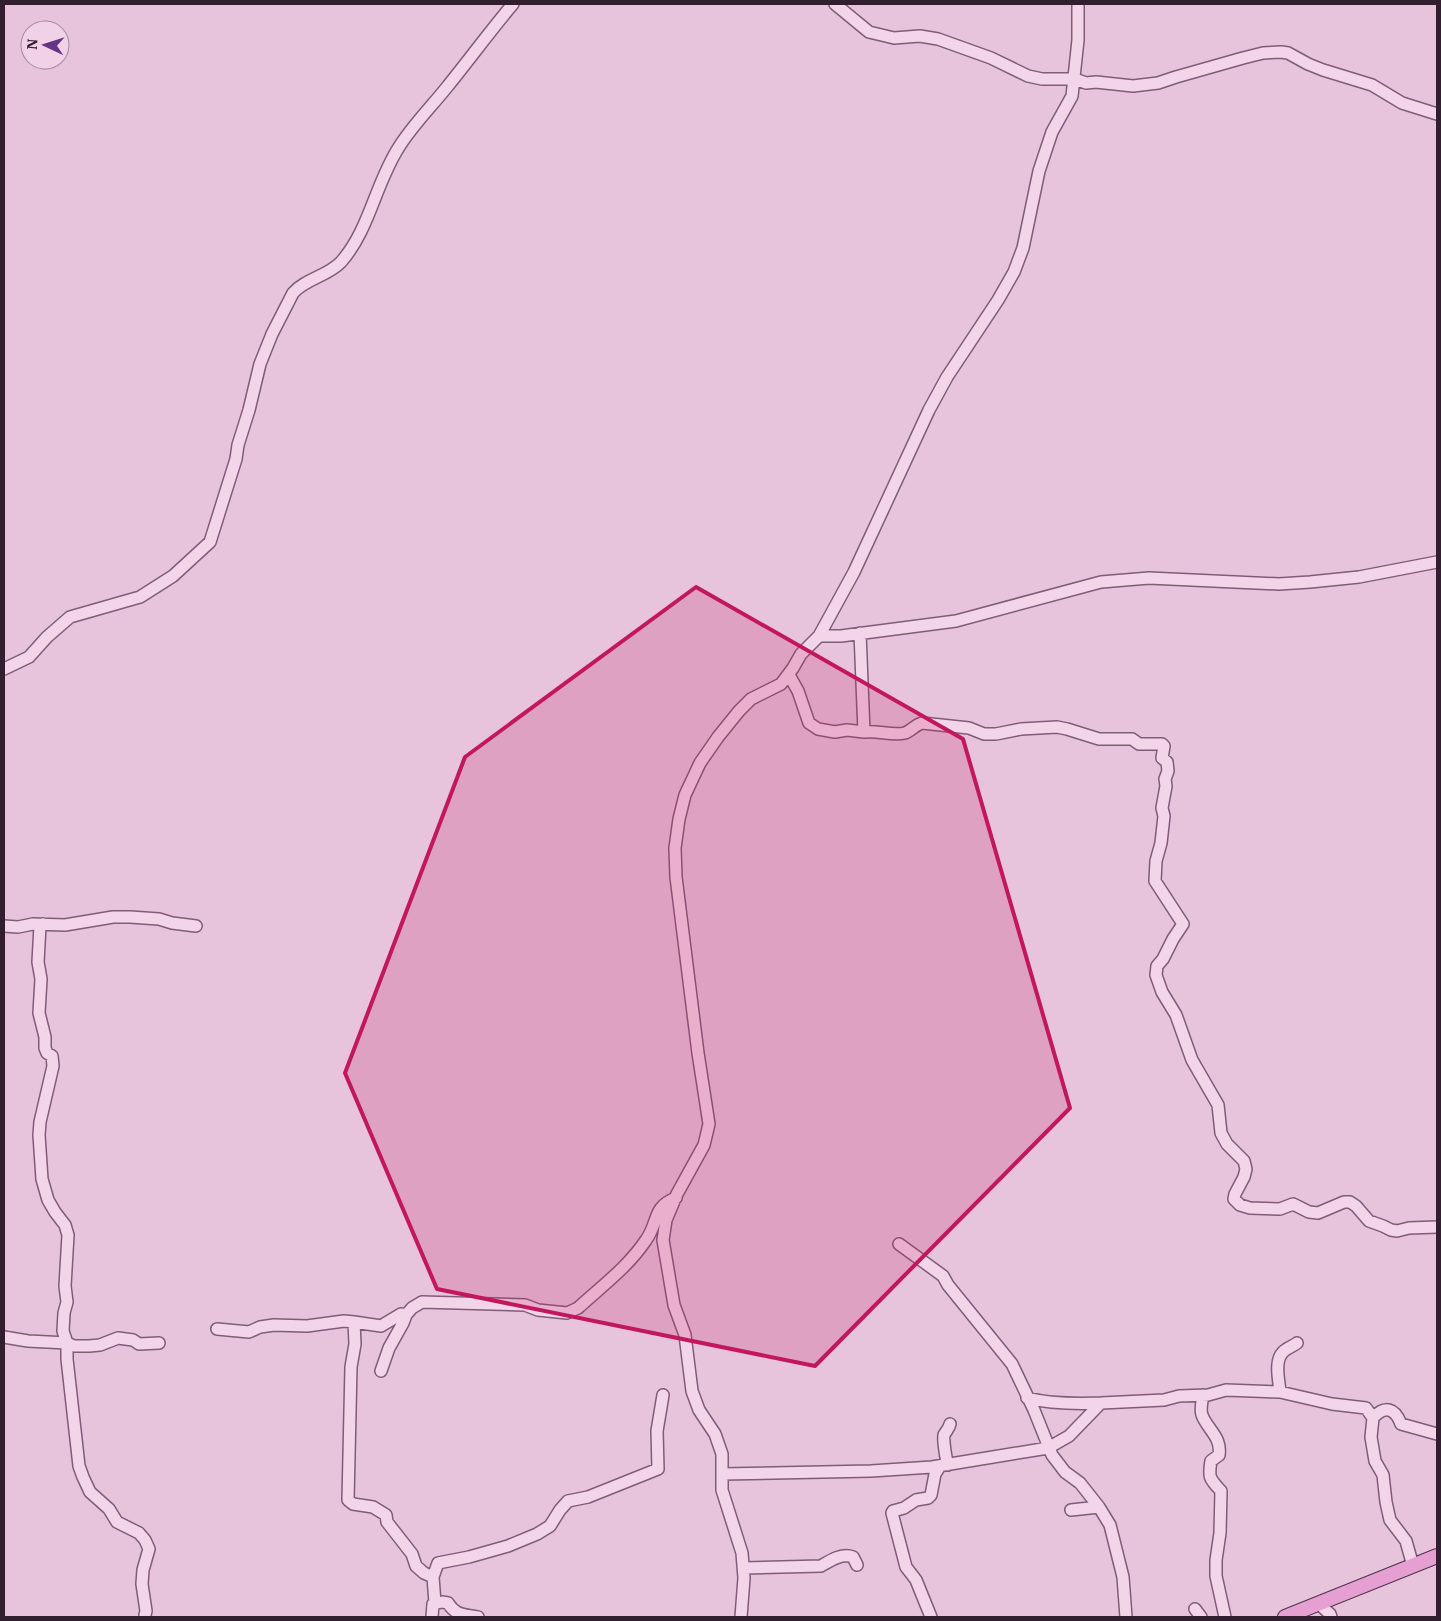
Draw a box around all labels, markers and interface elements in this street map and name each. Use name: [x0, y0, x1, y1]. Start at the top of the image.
north arrow: [20, 20, 70, 70]
text: N: [23, 38, 41, 50]

